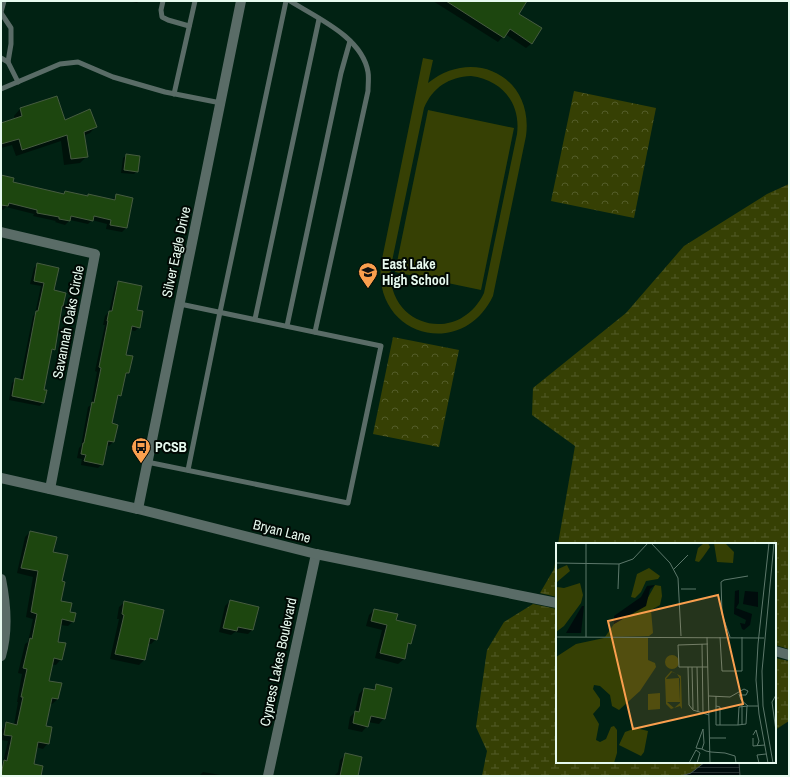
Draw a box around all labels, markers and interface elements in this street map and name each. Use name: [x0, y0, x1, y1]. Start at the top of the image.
street label: Silver Eagle Drive: [158, 205, 194, 299]
place label: East Lake High School: [382, 255, 449, 289]
school or university icon: East Lake High School: [357, 261, 379, 289]
street label: Savannah Oaks Circle: [48, 264, 88, 380]
bus stop icon: PCSB: [130, 436, 152, 464]
place label: PCSB: [155, 438, 187, 456]
street label: Bryan Lane: [251, 515, 313, 547]
inset map: [556, 543, 776, 763]
street label: Cypress Lakes Boulevard: [256, 596, 300, 728]

